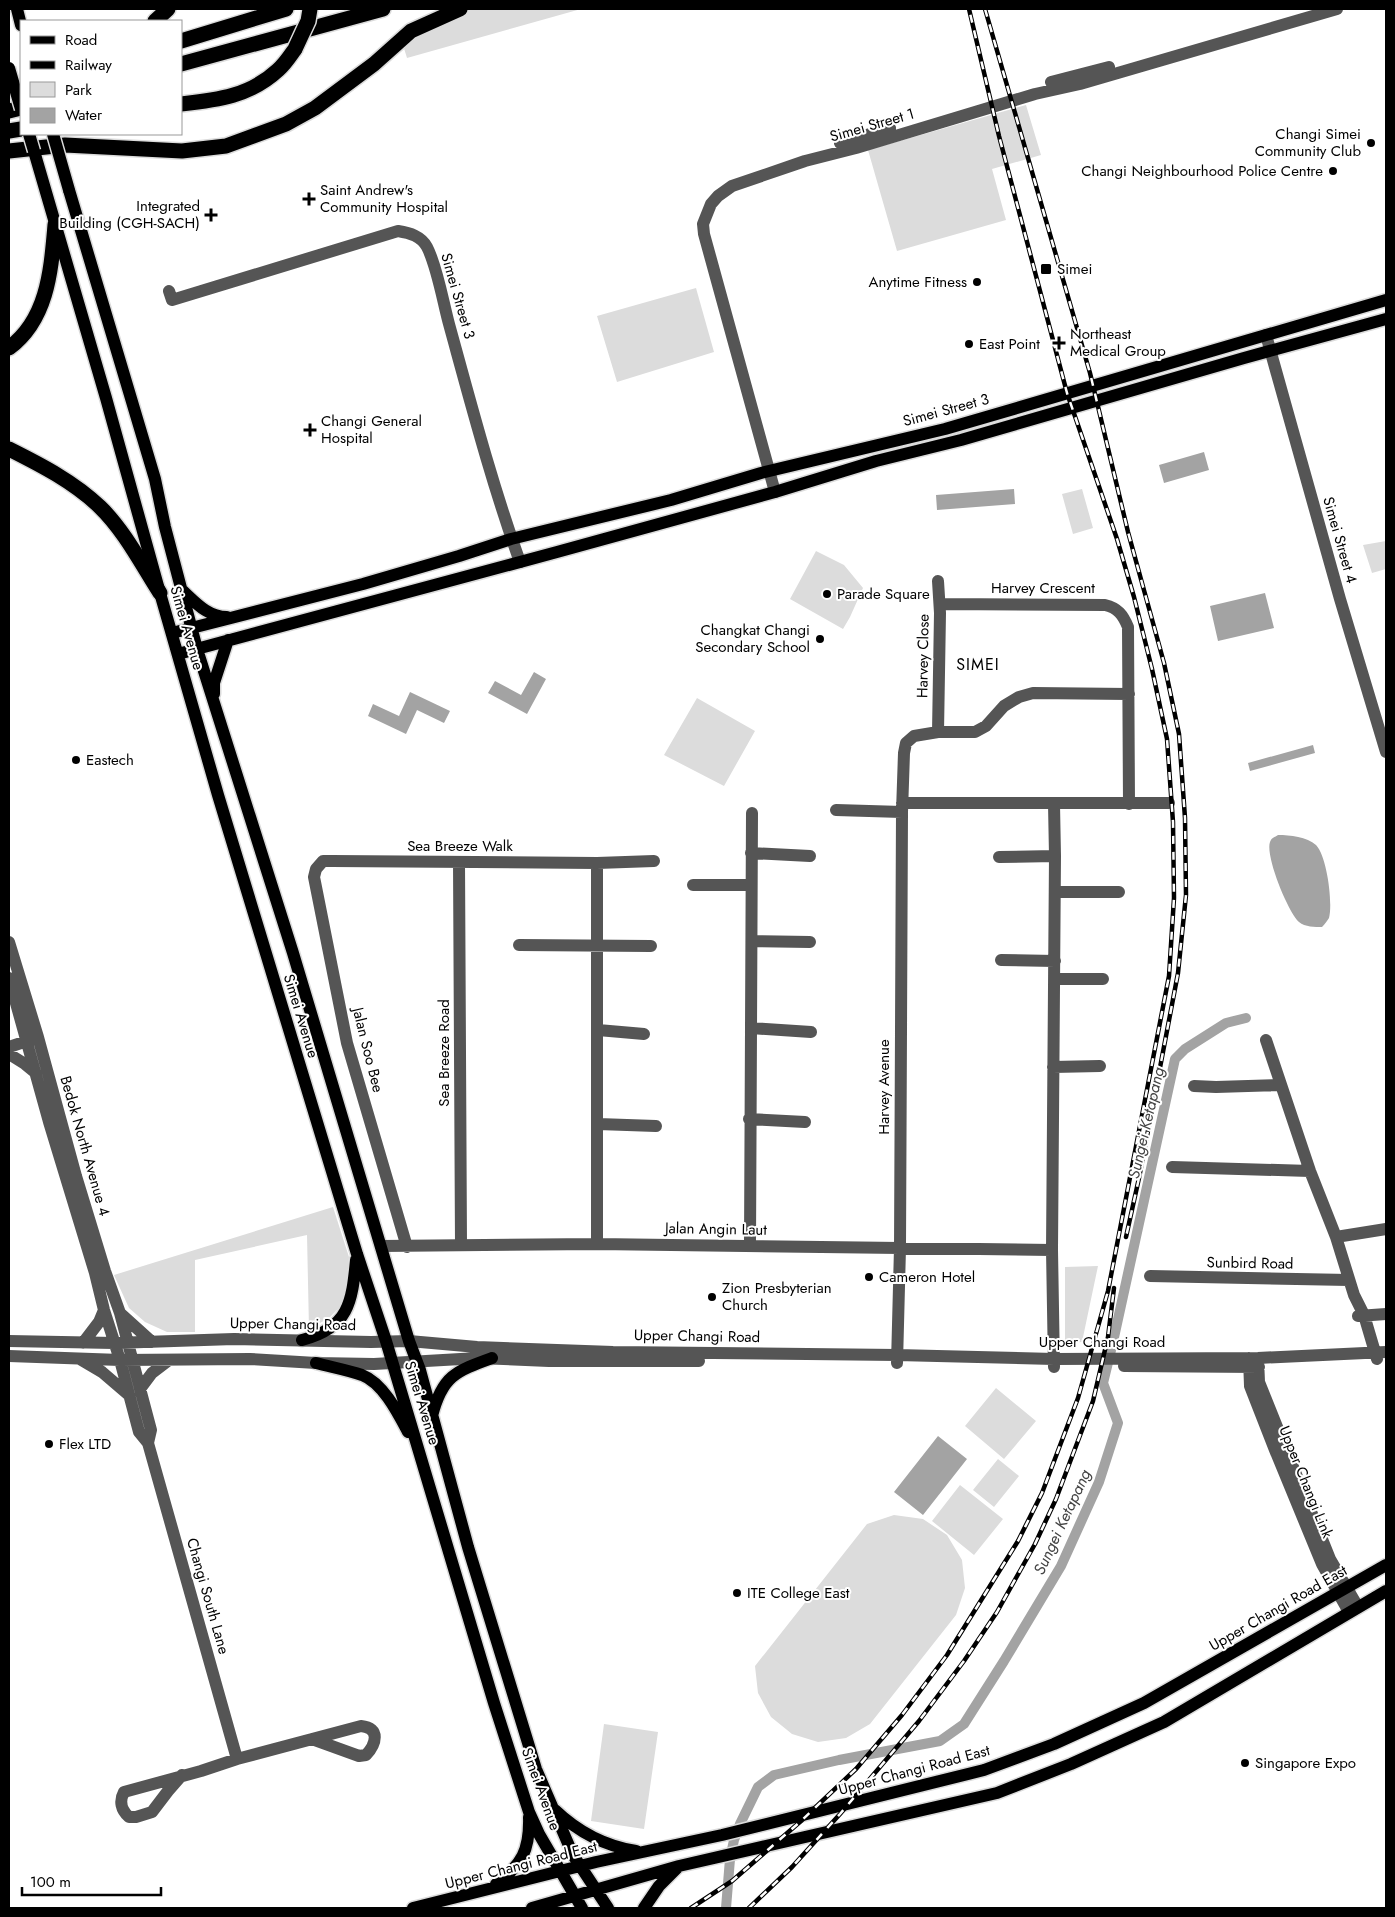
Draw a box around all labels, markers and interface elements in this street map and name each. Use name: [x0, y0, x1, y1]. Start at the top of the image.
legend: [20, 20, 182, 135]
text: Road: [65, 29, 97, 51]
text: Railway: [65, 54, 112, 76]
text: Park: [65, 79, 92, 101]
street label: Simei Street 1: [827, 102, 917, 148]
text: Water: [65, 104, 103, 126]
place label: Changi Simei Community Club: [1255, 123, 1361, 162]
marker: Changi Simei Community Club: [1365, 137, 1377, 149]
place label: Changi Neighbourhood Police Centre: [1081, 160, 1323, 182]
marker: Changi Neighbourhood Police Centre: [1327, 165, 1339, 177]
place label: Saint Andrew's Community Hospital: [320, 179, 448, 218]
marker: Saint Andrew's Community Hospital: [302, 192, 316, 206]
place label: Integrated Building (CGH-SACH): [59, 195, 200, 234]
marker: Integrated Building (CGH-SACH): [204, 208, 218, 222]
street label: Simei Street 3: [435, 250, 481, 342]
place label: Simei: [1057, 258, 1092, 280]
marker: Simei: [1039, 262, 1053, 276]
place label: Anytime Fitness: [869, 271, 967, 293]
marker: Anytime Fitness: [971, 276, 983, 288]
place label: Northeast Medical Group: [1070, 323, 1166, 362]
place label: East Point: [979, 333, 1040, 355]
marker: Northeast Medical Group: [1052, 336, 1066, 350]
marker: East Point: [963, 338, 975, 350]
street label: Simei Street 3: [900, 388, 992, 432]
place label: Changi General Hospital: [321, 410, 422, 449]
marker: Changi General Hospital: [303, 423, 317, 437]
street label: Simei Street 4: [1317, 494, 1363, 586]
street label: Harvey Crescent: [991, 577, 1095, 599]
street label: Simei Avenue: [164, 583, 210, 673]
place label: Parade Square: [837, 583, 930, 605]
marker: Parade Square: [821, 588, 833, 600]
street label: Harvey Close: [911, 613, 935, 698]
place label: Changkat Changi Secondary School: [695, 619, 810, 658]
marker: Changkat Changi Secondary School: [814, 633, 826, 645]
district label: SIMEI: [956, 653, 1000, 676]
place label: Eastech: [86, 749, 134, 771]
marker: Eastech: [70, 754, 82, 766]
street label: Sea Breeze Walk: [407, 835, 513, 857]
street label: Simei Avenue: [278, 971, 324, 1061]
street label: Sea Breeze Road: [433, 999, 455, 1107]
street label: Jalan Soo Bee: [346, 1003, 389, 1095]
street label: Harvey Avenue: [873, 1039, 895, 1135]
water label: Sungei Ketapang: [1122, 1065, 1170, 1181]
street label: Bedok North Avenue 4: [54, 1073, 116, 1219]
street label: Jalan Angin Laut: [663, 1217, 768, 1241]
street label: Sunbird Road: [1206, 1251, 1294, 1275]
place label: Cameron Hotel: [879, 1266, 975, 1288]
marker: Cameron Hotel: [863, 1271, 875, 1283]
place label: Zion Presbyterian Church: [722, 1277, 832, 1316]
marker: Zion Presbyterian Church: [706, 1291, 718, 1303]
street label: Upper Changi Road: [230, 1312, 356, 1336]
street label: Upper Changi Road: [634, 1324, 760, 1348]
street label: Upper Changi Road: [1039, 1331, 1165, 1353]
street label: Simei Avenue: [399, 1358, 445, 1448]
street label: Upper Changi Link: [1273, 1423, 1339, 1542]
place label: Flex LTD: [59, 1433, 111, 1455]
marker: Flex LTD: [43, 1438, 55, 1450]
water label: Sungei Ketapang: [1027, 1465, 1097, 1579]
street label: Changi South Lane: [181, 1535, 235, 1657]
street label: Upper Changi Road East: [1205, 1559, 1351, 1657]
place label: ITE College East: [747, 1582, 850, 1604]
marker: ITE College East: [731, 1587, 743, 1599]
street label: Upper Changi Road East: [836, 1739, 993, 1801]
street label: Simei Avenue: [516, 1745, 566, 1834]
place label: Singapore Expo: [1255, 1752, 1356, 1774]
marker: Singapore Expo: [1239, 1757, 1251, 1769]
street label: Upper Changi Road East: [443, 1835, 600, 1895]
scale bar: [22, 1864, 161, 1896]
text: 100 m: [30, 1871, 71, 1893]

